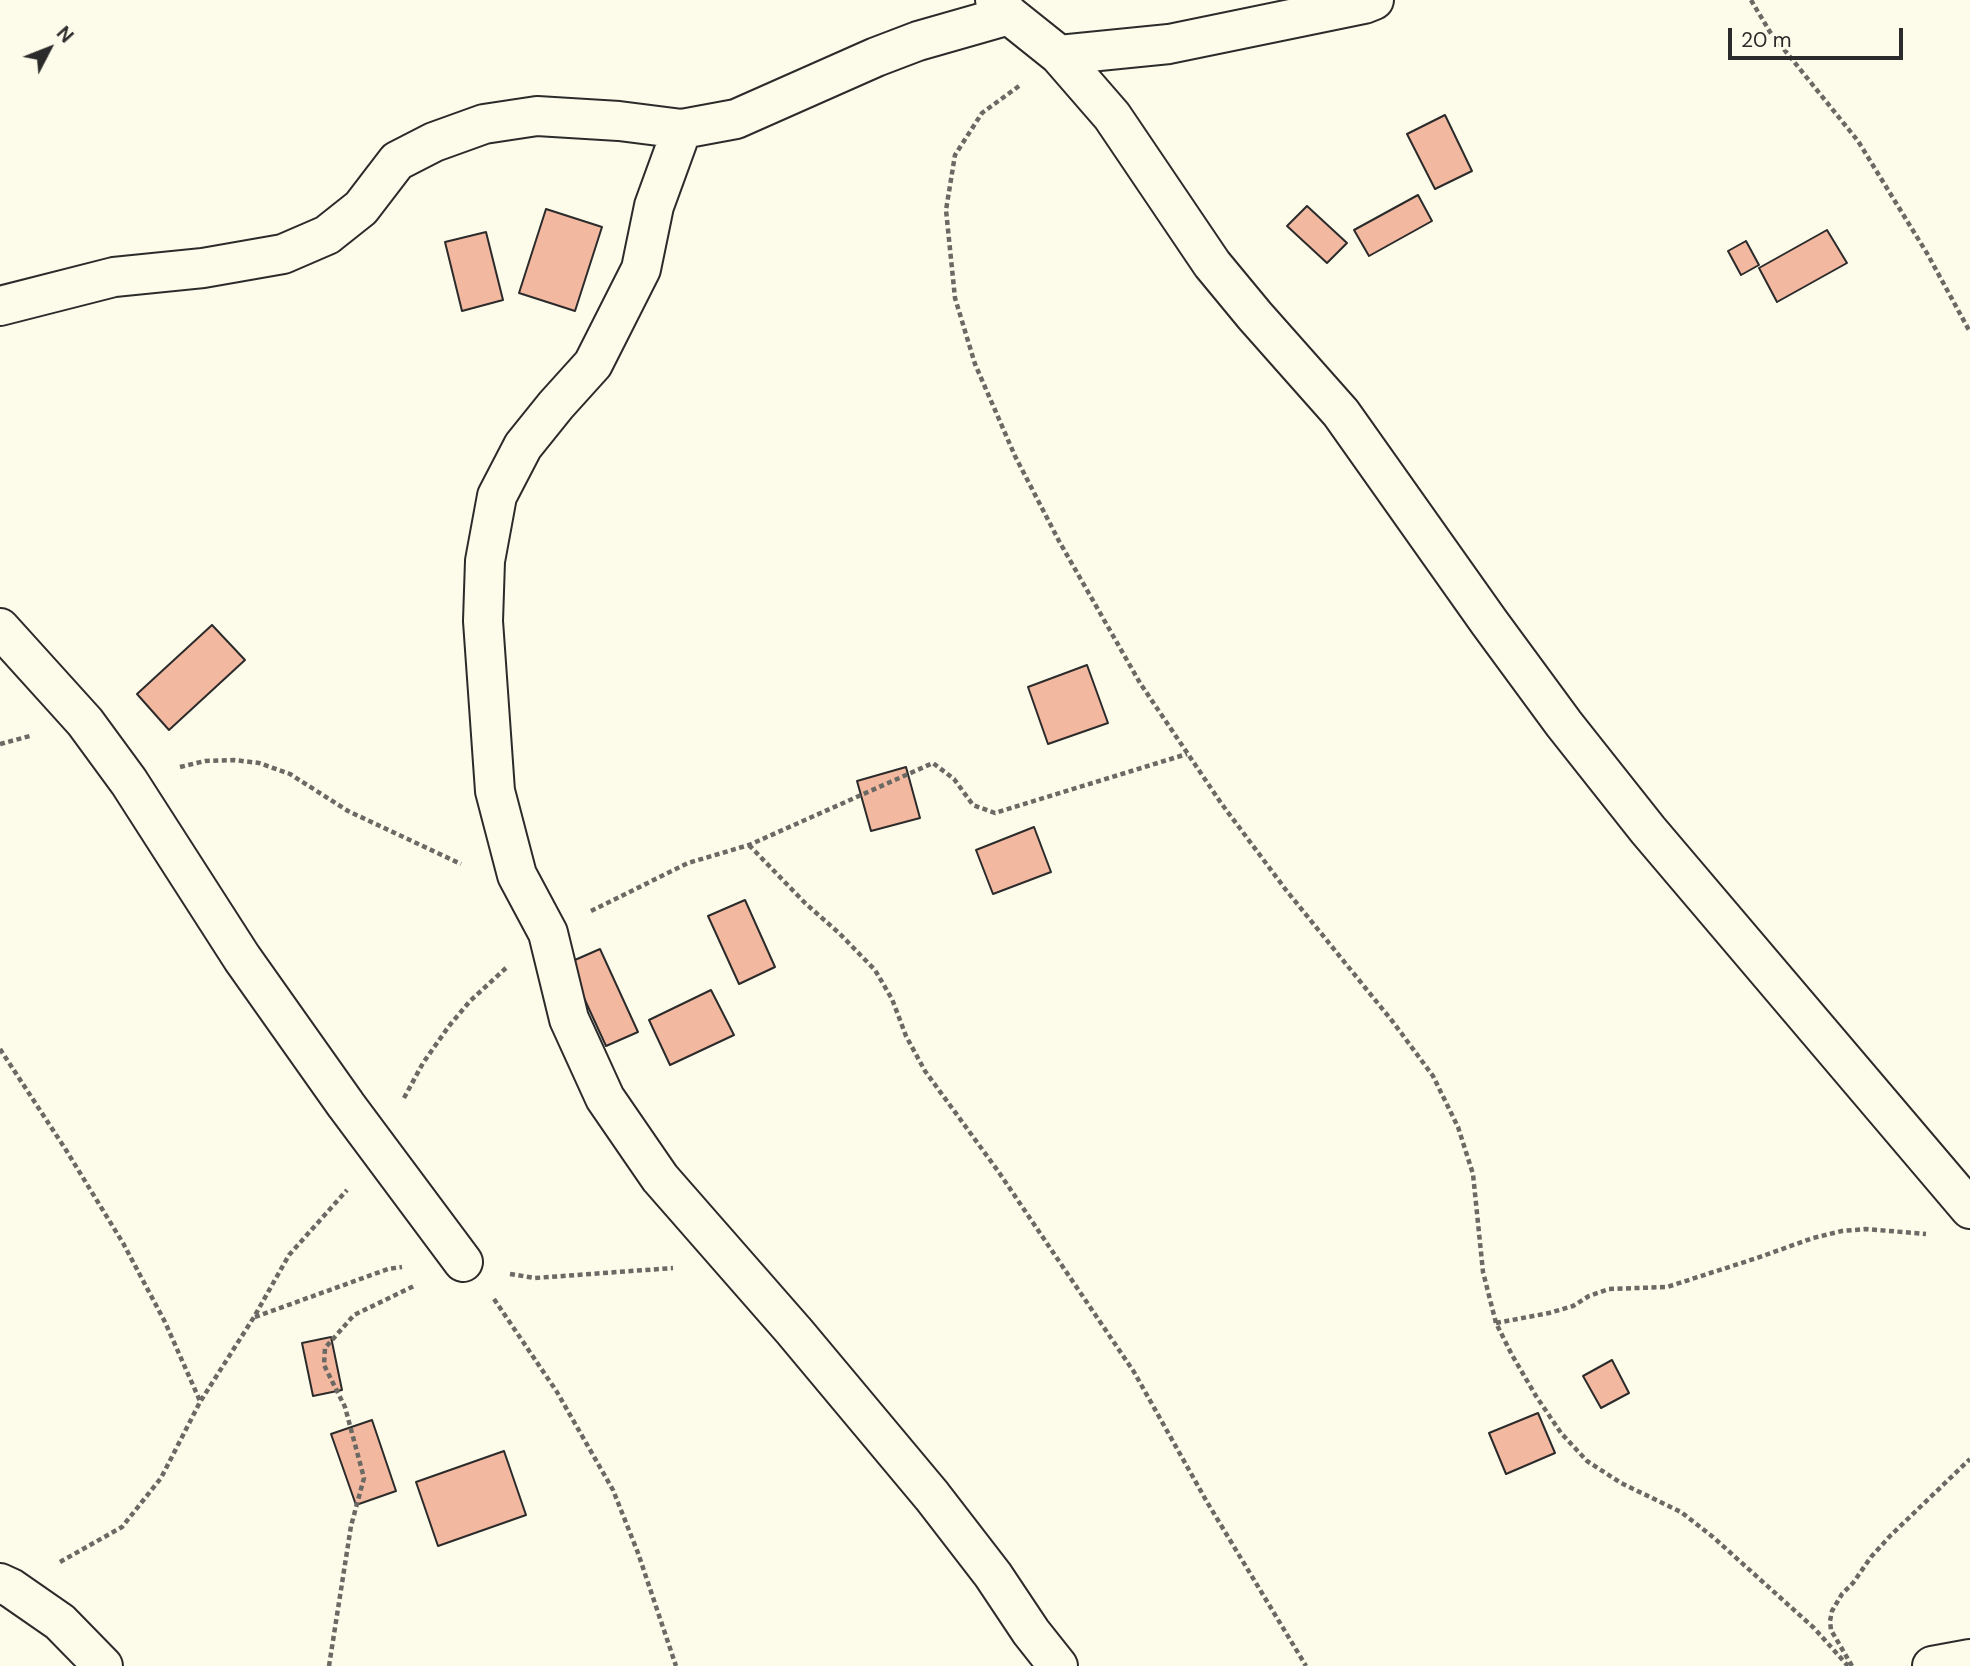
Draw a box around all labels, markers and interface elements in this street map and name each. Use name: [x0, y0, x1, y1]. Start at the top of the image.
north arrow: [14, 14, 84, 84]
scale bar: [1732, 14, 1907, 58]
text: N: [51, 21, 79, 48]
text: 20 m: [1741, 26, 1792, 54]

